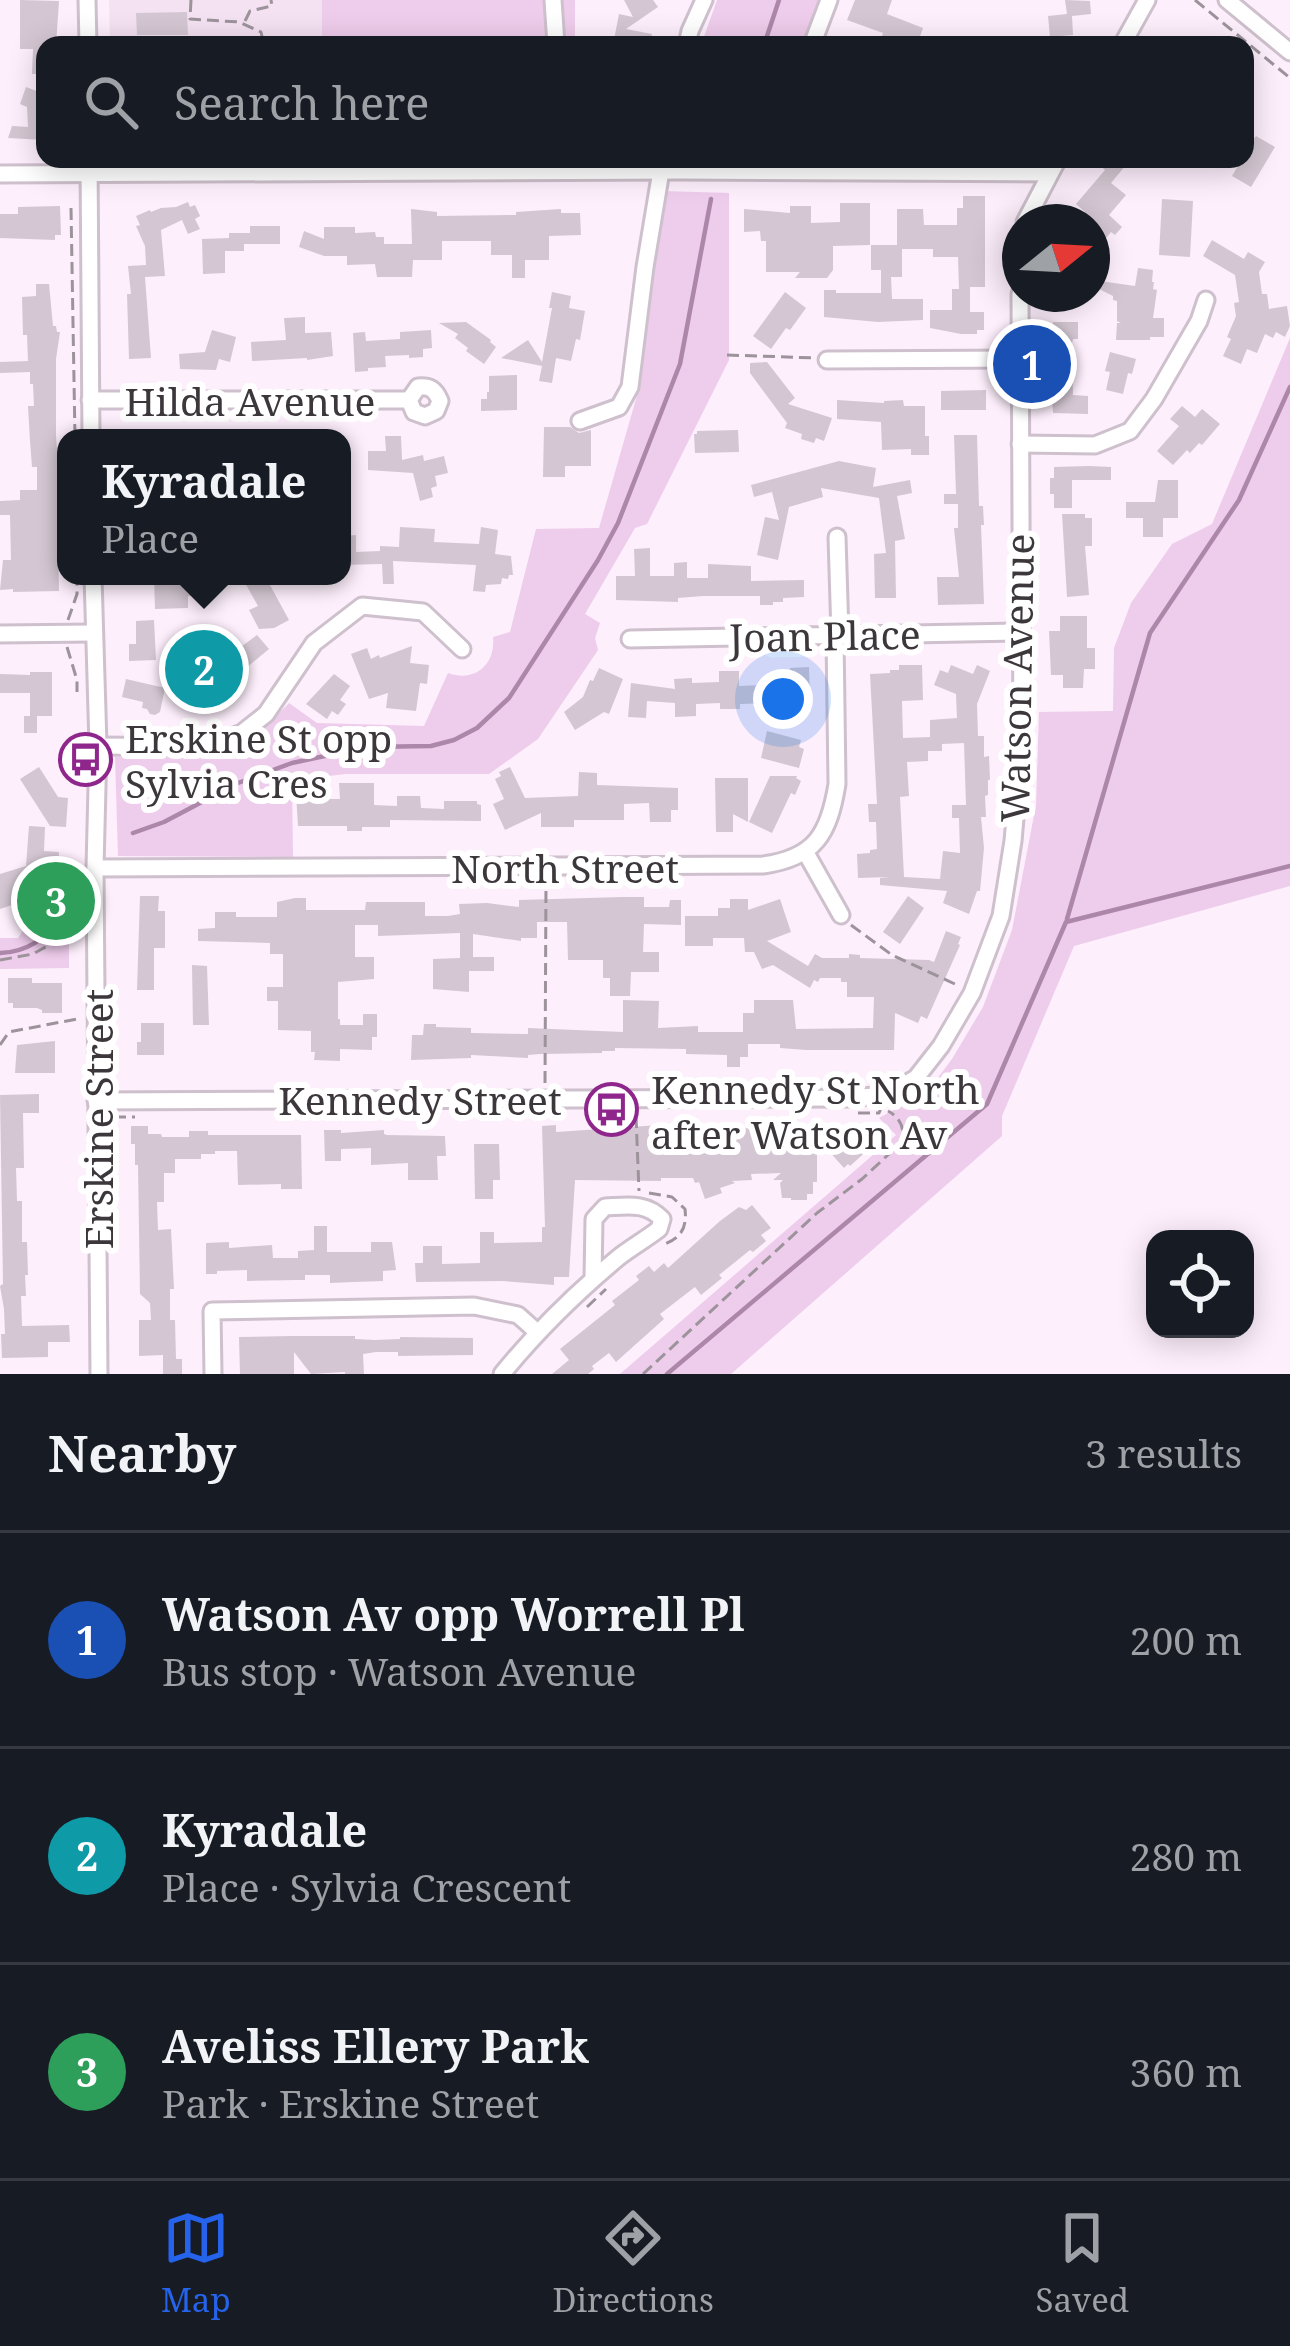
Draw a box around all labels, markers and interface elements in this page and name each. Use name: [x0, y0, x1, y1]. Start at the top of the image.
search box: [36, 36, 1254, 168]
icon: search: [78, 69, 144, 135]
text: Search here: [174, 72, 429, 133]
north arrow: [1002, 204, 1110, 312]
pin: 1: [993, 319, 1071, 409]
street label: Hilda Avenue: [125, 374, 375, 427]
popup: [57, 429, 351, 585]
text: Kyradale: [101, 450, 307, 511]
text: Place: [101, 511, 199, 564]
street label: Watson Avenue: [987, 533, 1045, 823]
street label: Joan Place: [728, 607, 921, 663]
pin: 2: [165, 624, 243, 714]
your location: [753, 669, 813, 729]
place label: Erskine St opp Sylvia Cres: [125, 711, 392, 809]
bus stop icon: Erskine St opp Sylvia Cres: [58, 731, 114, 787]
street label: North Street: [451, 841, 679, 894]
pin: 3: [17, 856, 95, 946]
street label: Erskine Street: [71, 989, 124, 1249]
place label: Kennedy St North after Watson Av: [651, 1062, 980, 1160]
street label: Kennedy Street: [278, 1073, 562, 1126]
bus stop icon: Kennedy St North after Watson Av: [584, 1082, 640, 1138]
map controls: [1146, 1230, 1254, 1338]
button: locate: [1146, 1230, 1254, 1338]
text: Nearby: [48, 1417, 236, 1487]
text: 3 results: [1085, 1426, 1242, 1479]
text: Watson Av opp Worrell Pl: [162, 1583, 745, 1644]
text: 1: [76, 1613, 98, 1666]
text: 200 m: [1130, 1613, 1242, 1666]
text: Bus stop · Watson Avenue: [162, 1644, 636, 1697]
text: Kyradale: [162, 1799, 367, 1860]
text: 2: [76, 1829, 98, 1882]
text: 280 m: [1130, 1829, 1242, 1882]
text: Place · Sylvia Crescent: [162, 1860, 571, 1913]
text: Aveliss Ellery Park: [162, 2015, 589, 2076]
text: 3: [76, 2045, 98, 2098]
text: 360 m: [1130, 2045, 1242, 2098]
text: Park · Erskine Street: [162, 2076, 539, 2129]
tab: Map: [161, 2205, 231, 2322]
tab: Directions: [552, 2205, 714, 2322]
tab: Saved: [1036, 2205, 1129, 2322]

